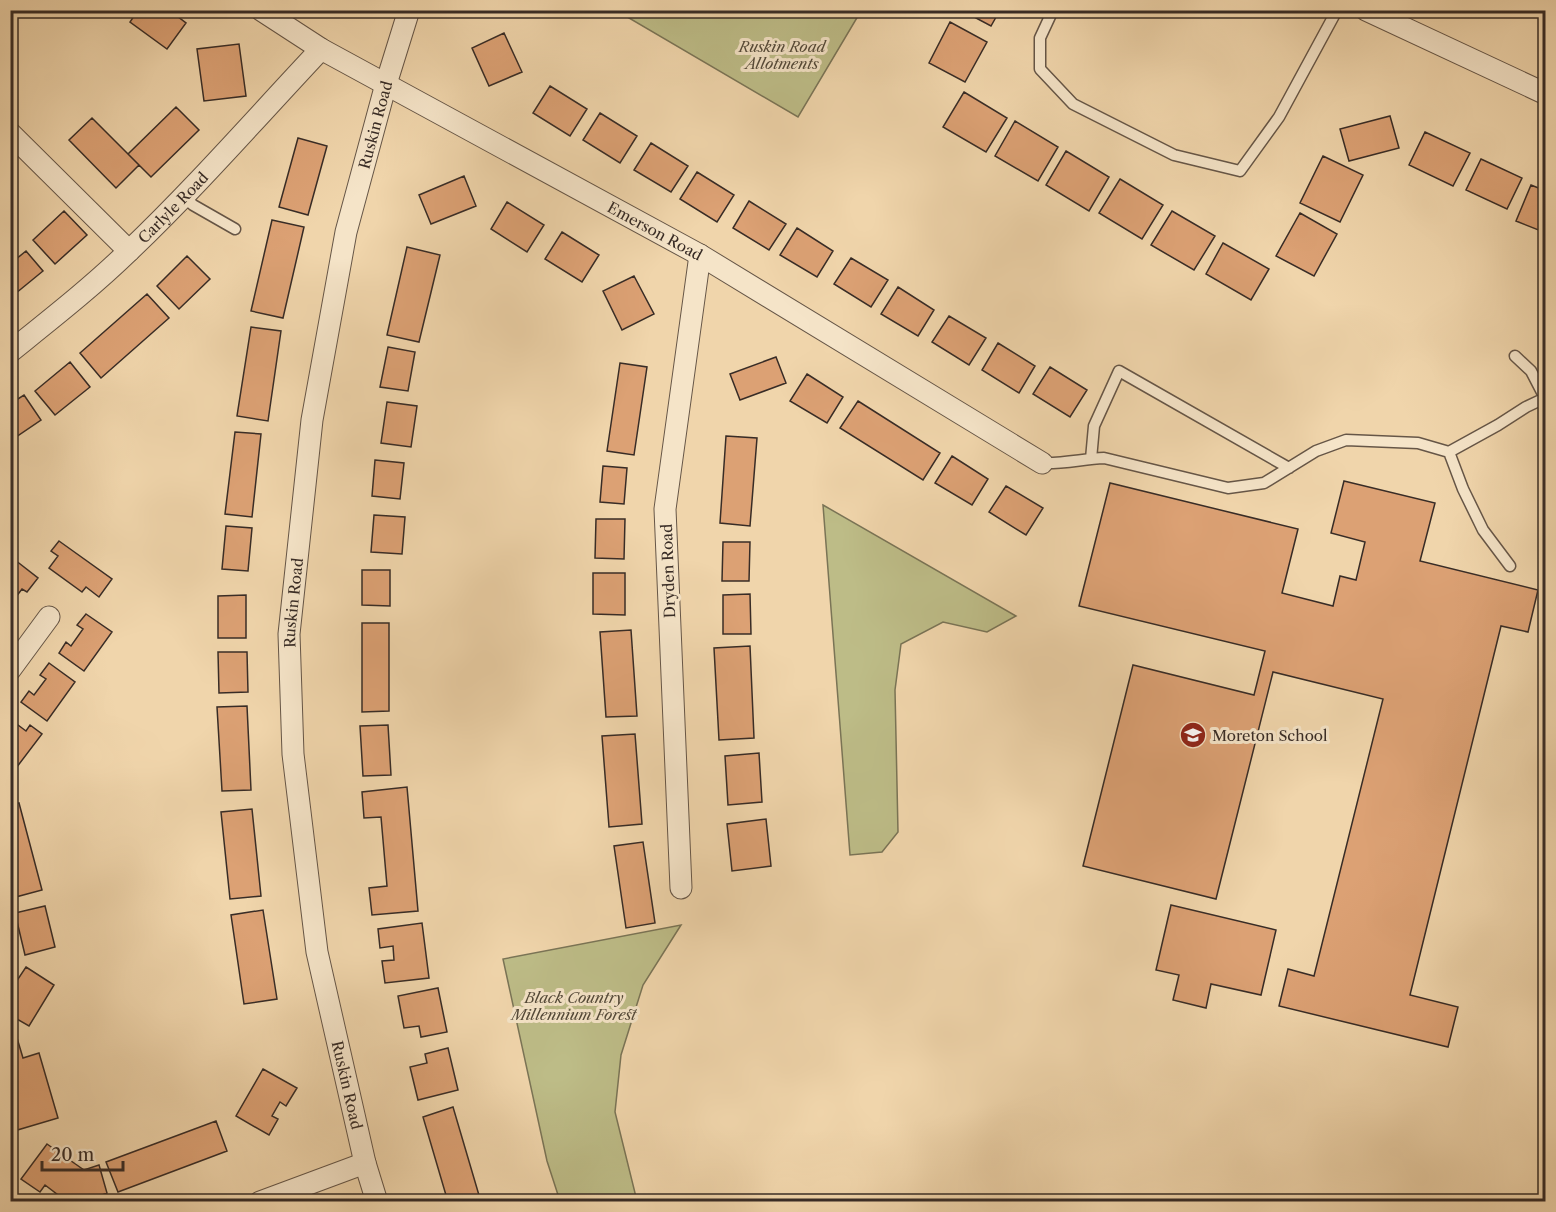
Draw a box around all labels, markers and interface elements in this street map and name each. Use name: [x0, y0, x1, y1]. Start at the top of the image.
park label: Ruskin Road Allotments: [738, 37, 827, 73]
street label: Ruskin Road: [354, 79, 396, 171]
street label: Carlyle Road: [134, 168, 212, 247]
street label: Emerson Road: [604, 197, 706, 264]
street label: Dryden Road: [657, 523, 679, 619]
street label: Ruskin Road: [279, 557, 307, 648]
school or university icon: Moreton School: [1178, 720, 1208, 750]
place label: Moreton School: [1212, 726, 1328, 745]
park label: Black Country Millennium Forest: [510, 988, 637, 1024]
street label: Ruskin Road: [328, 1039, 366, 1131]
scale bar: [42, 1134, 123, 1172]
text: 20 m: [51, 1144, 95, 1166]

